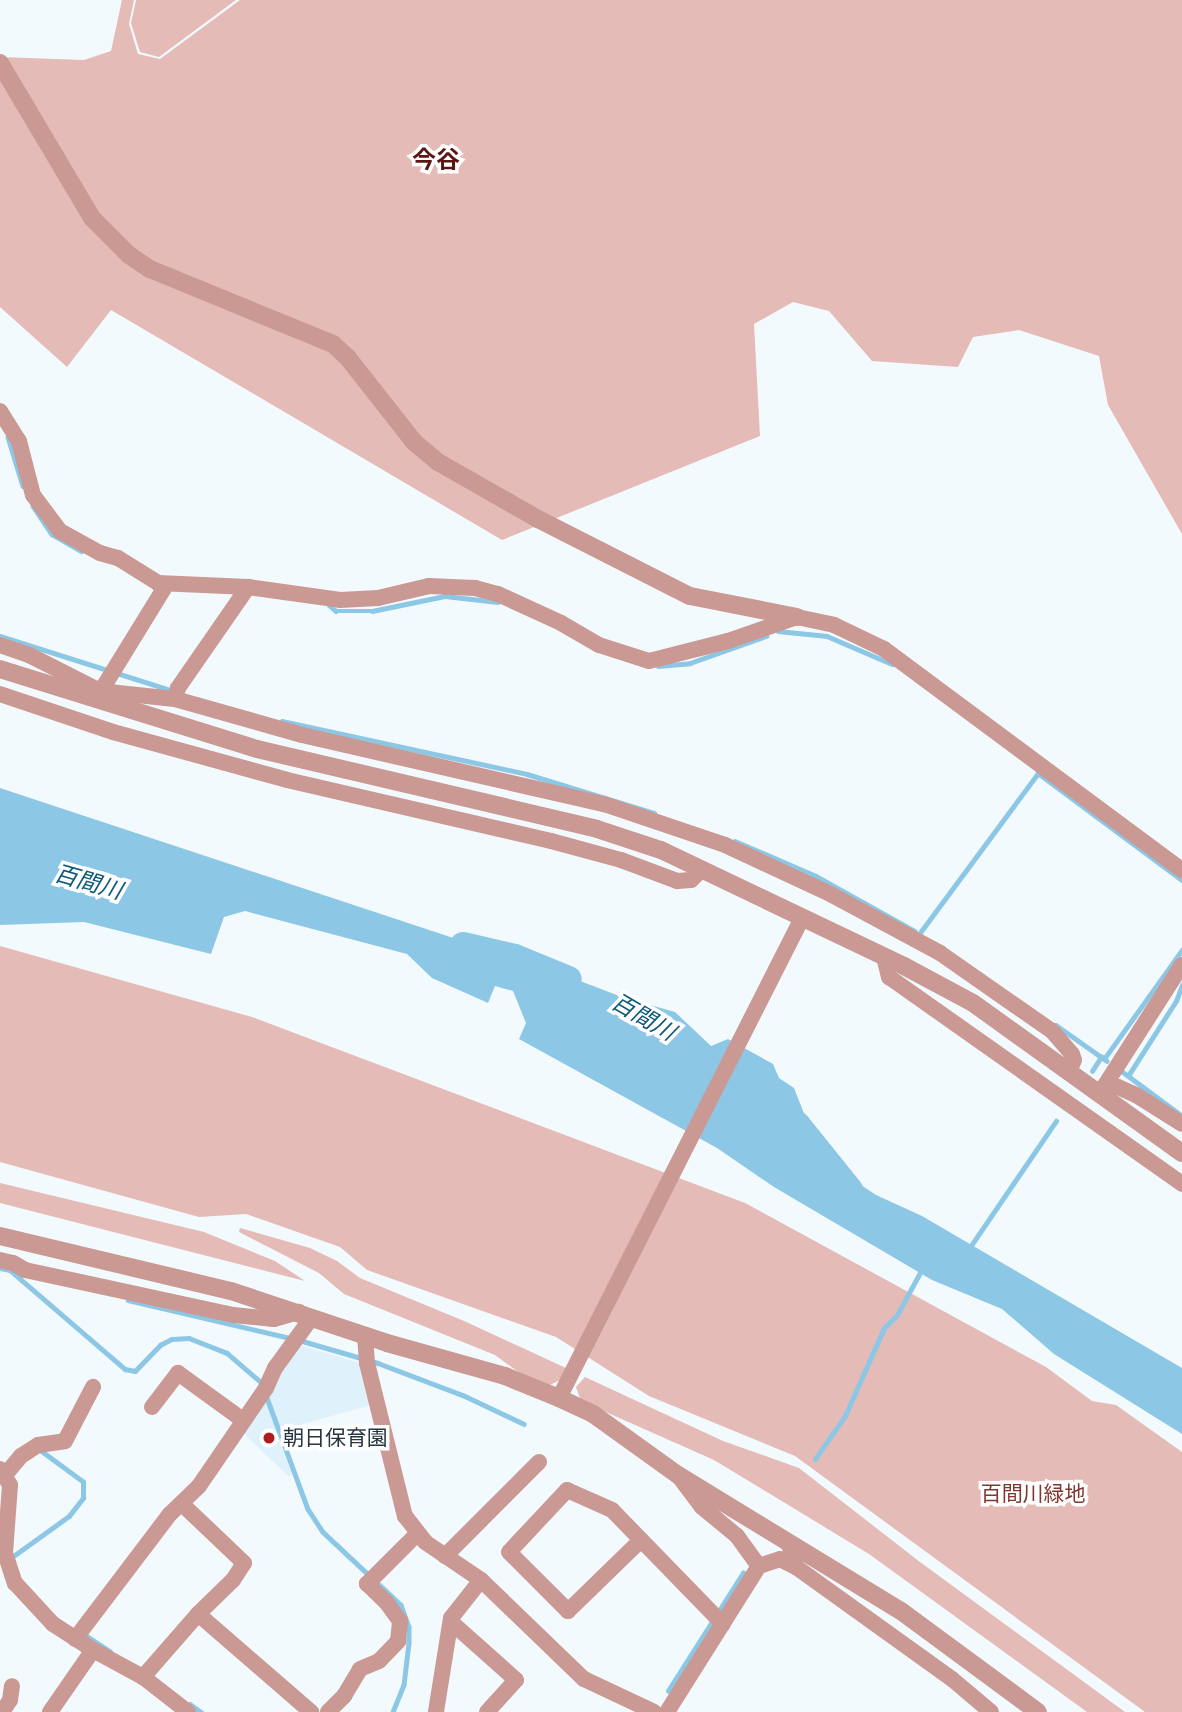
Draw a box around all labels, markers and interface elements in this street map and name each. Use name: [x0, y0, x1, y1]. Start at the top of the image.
district label: 今谷: [412, 147, 460, 175]
water label: 百間川: [51, 860, 125, 906]
water label: 百間川: [606, 989, 680, 1047]
place label: 朝日保育園: [283, 1425, 388, 1451]
marker: 朝日保育園: [261, 1430, 277, 1446]
park label: 百間川緑地: [981, 1481, 1085, 1507]

